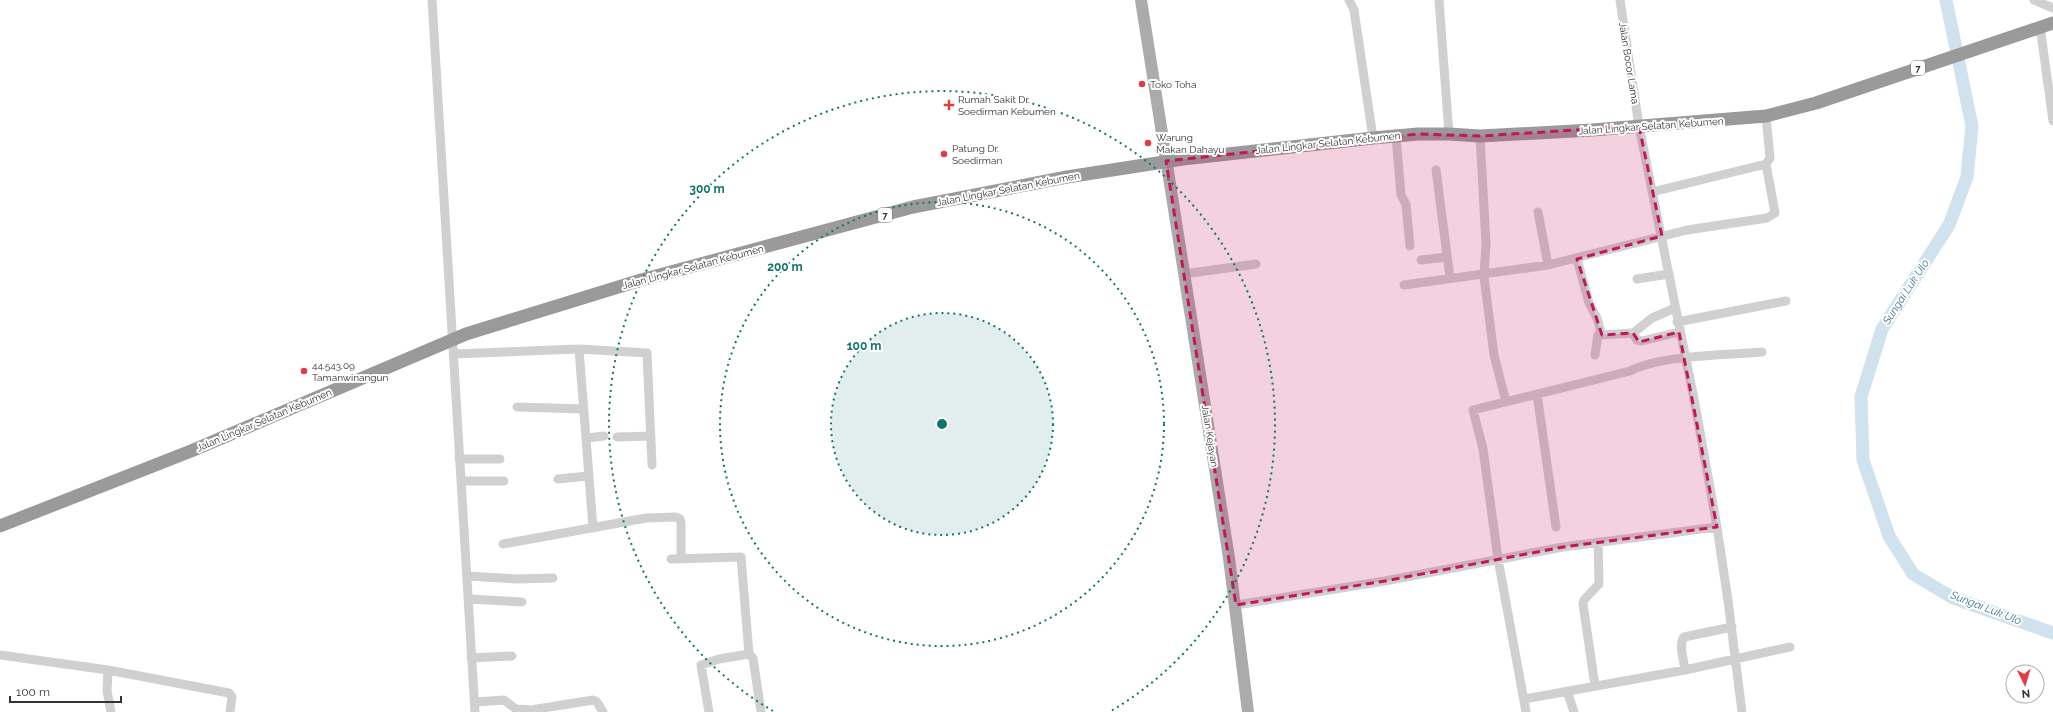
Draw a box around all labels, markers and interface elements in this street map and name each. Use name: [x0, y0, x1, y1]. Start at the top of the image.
street label: Jalan Bocor Lama: [1617, 21, 1641, 105]
road number: 7: [1911, 61, 1925, 75]
marker: Toko Toha: [1137, 79, 1147, 89]
place label: Toko Toha: [1150, 79, 1196, 90]
place label: Rumah Sakit Dr. Soedirman Kebumen: [958, 94, 1056, 117]
marker: Rumah Sakit Dr. Soedirman Kebumen: [943, 99, 955, 111]
street label: Jalan Lingkar Selatan Kebumen: [1578, 115, 1724, 137]
street label: Jalan Lingkar Selatan Kebumen: [1255, 130, 1401, 156]
place label: Warung Makan Dahayu: [1156, 132, 1224, 155]
marker: Warung Makan Dahayu: [1143, 138, 1153, 148]
place label: Patung Dr. Soedirman: [952, 143, 1002, 166]
marker: Patung Dr. Soedirman: [939, 149, 949, 159]
street label: Jalan Lingkar Selatan Kebumen: [936, 170, 1081, 208]
text: 300 m: [689, 182, 725, 196]
road number: 7: [878, 208, 892, 222]
street label: Jalan Lingkar Selatan Kebumen: [621, 243, 765, 291]
water label: Sungai Luk Ulo: [1880, 257, 1932, 328]
text: 200 m: [767, 260, 803, 274]
text: 100 m: [847, 339, 881, 353]
place label: 44.543.09 Tamanwinangun: [312, 360, 388, 383]
marker: 44.543.09 Tamanwinangun: [299, 366, 309, 376]
street label: Jalan Lingkar Selatan Kebumen: [195, 386, 333, 453]
street label: Jalan Kejayan: [1200, 404, 1220, 468]
centre of rings: [935, 417, 949, 431]
water label: Sungai Luk Ulo: [1948, 588, 2023, 627]
north arrow: [2005, 664, 2045, 704]
scale bar: [10, 678, 121, 704]
text: 100 m: [16, 685, 50, 699]
text: N: [2021, 687, 2031, 700]

